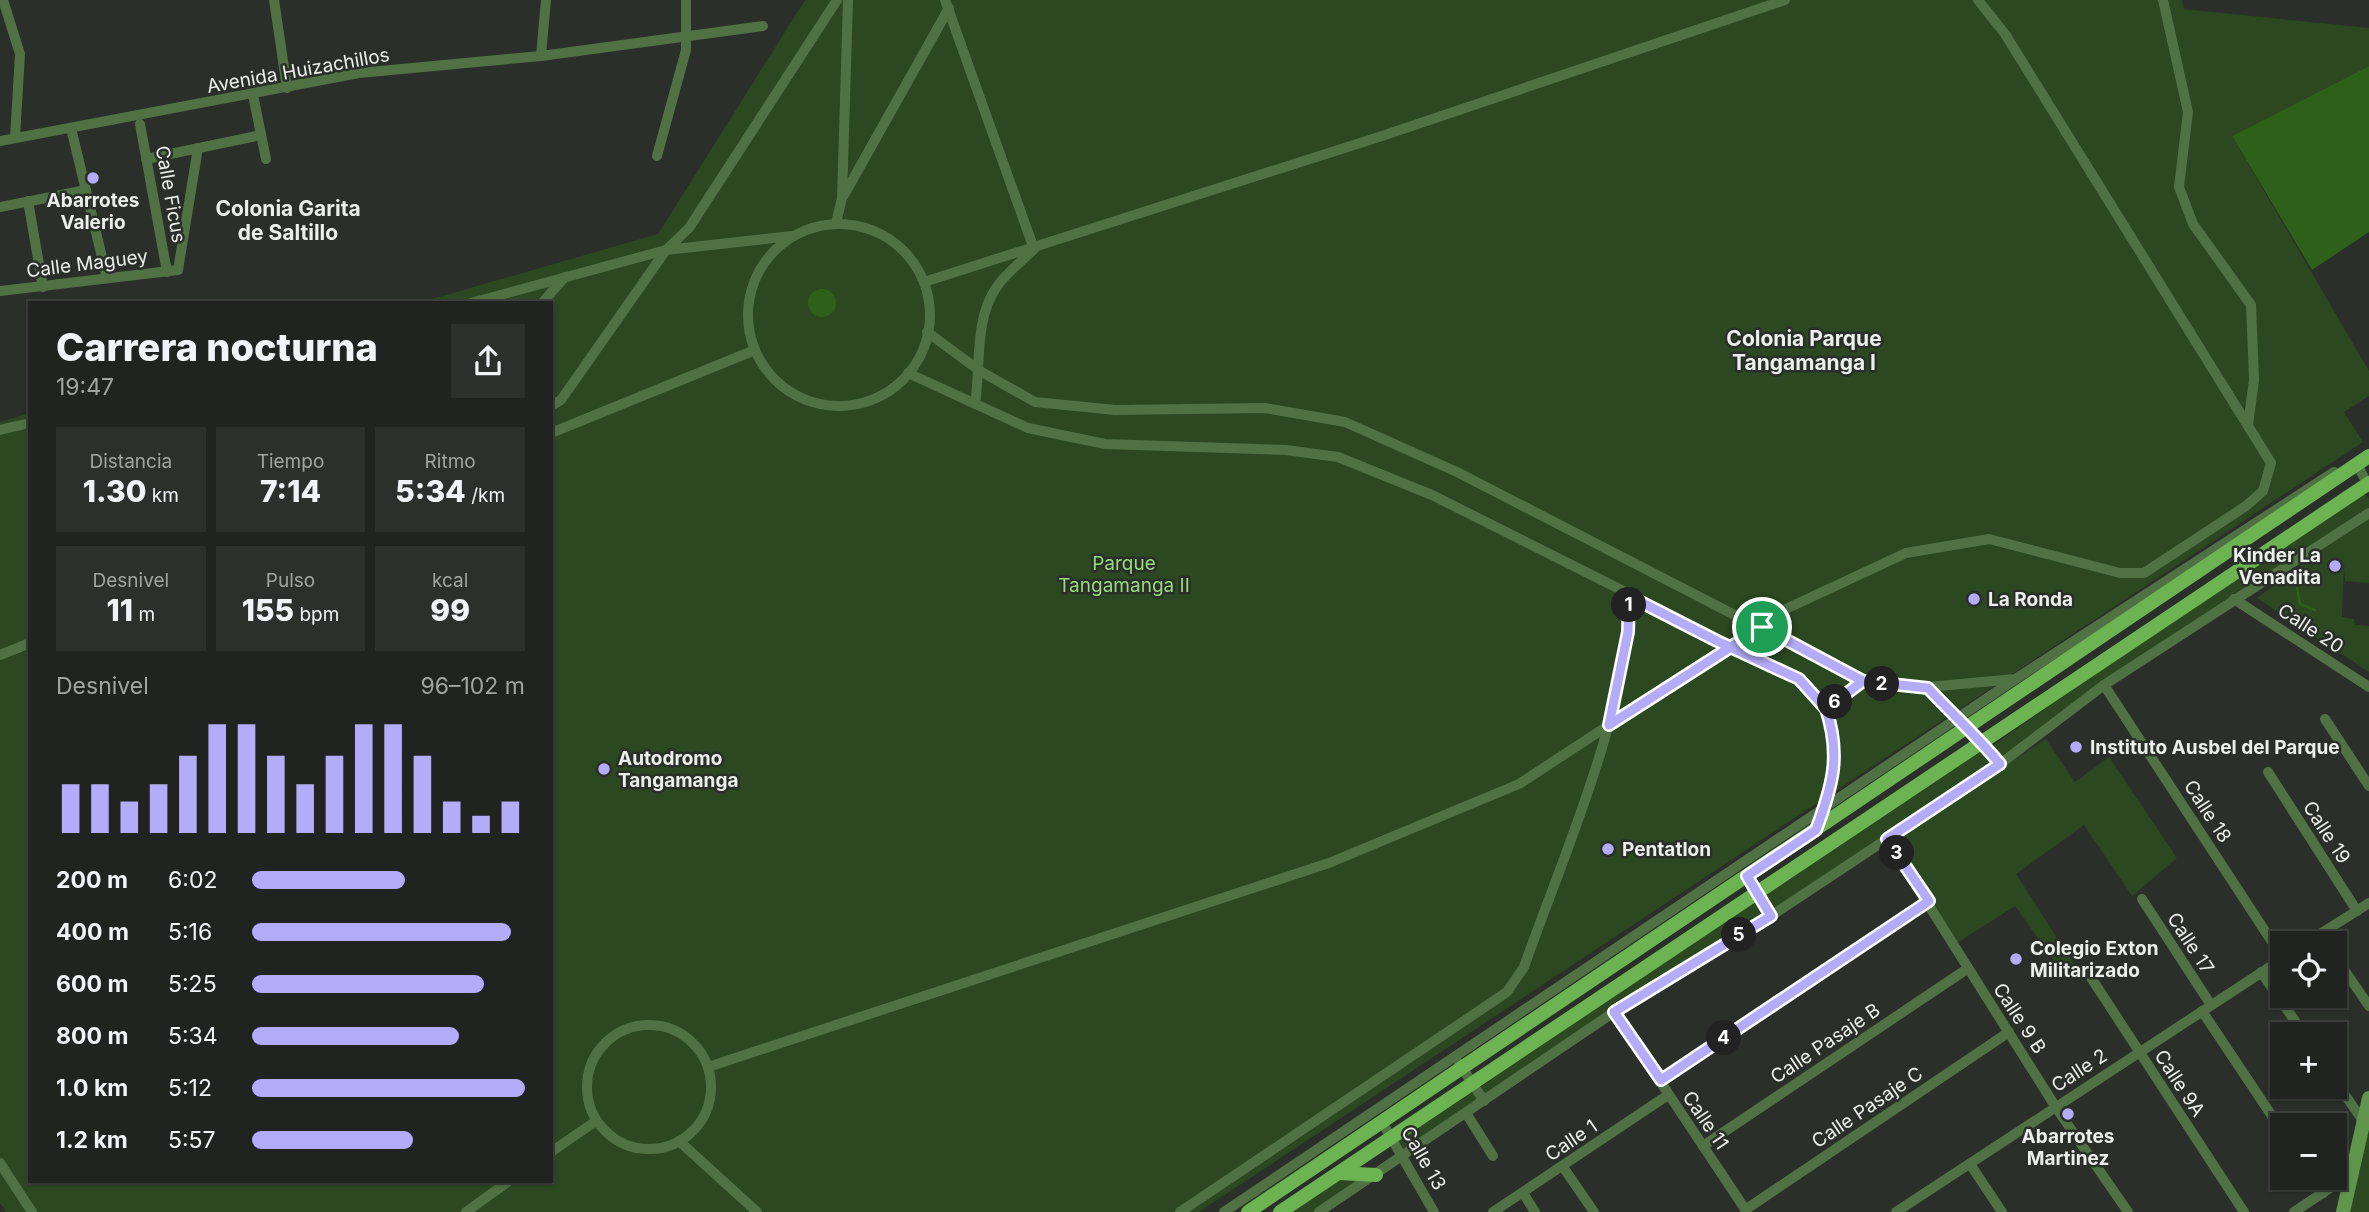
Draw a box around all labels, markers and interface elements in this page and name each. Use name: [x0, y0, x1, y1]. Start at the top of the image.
street label: Avenida Huizachillos: [205, 43, 391, 98]
street label: Calle Ficus: [151, 144, 190, 244]
marker: Abarrotes Valerio: [85, 170, 101, 186]
place label: Abarrotes Valerio: [47, 189, 139, 234]
district label: Colonia Garita de Saltillo: [215, 196, 361, 245]
street label: Calle Maguey: [25, 245, 149, 282]
text: Carrera nocturna: [56, 324, 378, 370]
button: share: [451, 324, 525, 398]
district label: Colonia Parque Tangamanga I: [1726, 326, 1882, 375]
text: 19:47: [56, 373, 114, 401]
text: Distancia: [89, 450, 172, 473]
text: Tiempo: [257, 450, 324, 473]
text: Ritmo: [425, 450, 476, 473]
text: 1.30: [83, 473, 146, 509]
text: 7:14: [260, 473, 321, 509]
text: 5:34: [395, 473, 466, 509]
text: km: [146, 484, 179, 507]
text: /km: [466, 484, 505, 507]
place label: Kinder La Venadita: [2233, 544, 2321, 589]
park label: Parque Tangamanga II: [1058, 552, 1190, 597]
marker: Kinder La Venadita: [2327, 558, 2343, 574]
text: Desnivel: [93, 569, 169, 592]
text: Pulso: [266, 569, 315, 592]
text: kcal: [432, 569, 468, 592]
pin: 1: [1612, 588, 1646, 622]
place label: La Ronda: [1988, 588, 2073, 611]
marker: La Ronda: [1966, 591, 1982, 607]
text: 11: [107, 592, 133, 628]
text: 155: [242, 592, 294, 628]
text: 99: [430, 592, 470, 628]
text: 1: [1624, 593, 1633, 616]
pin: [1732, 597, 1792, 657]
street label: Calle 20: [2274, 599, 2348, 658]
text: m: [133, 603, 155, 626]
text: bpm: [294, 603, 339, 626]
icon: arrive: [1743, 608, 1781, 646]
pin: 2: [1864, 666, 1899, 702]
text: Desnivel: [56, 672, 149, 700]
text: 96–102 m: [420, 672, 525, 700]
text: 2: [1876, 672, 1887, 695]
pin: 6: [1818, 684, 1853, 720]
text: 6: [1828, 690, 1841, 713]
place label: Instituto Ausbel del Parque: [2090, 736, 2340, 759]
marker: Instituto Ausbel del Parque: [2068, 739, 2084, 755]
place label: Autodromo Tangamanga: [618, 747, 738, 792]
marker: Autodromo Tangamanga: [596, 761, 612, 777]
street label: Calle 18: [2179, 776, 2236, 847]
street label: Calle 19: [2298, 797, 2355, 868]
pin: 3: [1880, 836, 1914, 870]
place label: Pentatlon: [1622, 838, 1711, 861]
marker: Pentatlon: [1600, 841, 1616, 857]
text: 3: [1890, 841, 1903, 864]
text: 200 m: [56, 866, 128, 894]
text: 6:02: [168, 866, 217, 894]
street label: Calle 17: [2162, 908, 2219, 978]
text: 400 m: [56, 918, 129, 946]
text: 5:16: [168, 918, 212, 946]
pin: 5: [1722, 918, 1756, 953]
text: 5: [1732, 923, 1745, 946]
map controls: [2270, 931, 2347, 1190]
button: locate: [2270, 931, 2347, 1008]
place label: Colegio Exton Militarizado: [2030, 937, 2159, 982]
marker: Colegio Exton Militarizado: [2008, 951, 2024, 967]
text: 600 m: [56, 970, 128, 998]
text: 5:25: [168, 970, 217, 998]
street label: Calle 9 B: [1988, 979, 2051, 1058]
street label: Calle Pasaje B: [1766, 998, 1884, 1088]
pin: 4: [1706, 1020, 1742, 1056]
text: 800 m: [56, 1022, 128, 1050]
text: 5:34: [168, 1022, 218, 1050]
button: +: [2270, 1022, 2347, 1099]
text: 4: [1717, 1026, 1730, 1049]
street label: Calle 2: [2047, 1044, 2111, 1097]
street label: Calle 9A: [2149, 1046, 2210, 1121]
street label: Calle Pasaje C: [1808, 1062, 1927, 1153]
text: 1.0 km: [56, 1074, 128, 1102]
text: 5:12: [168, 1074, 212, 1102]
street label: Calle 11: [1678, 1087, 1733, 1154]
marker: Abarrotes Martinez: [2060, 1106, 2076, 1122]
button: −: [2270, 1113, 2347, 1190]
street label: Calle 1: [1541, 1115, 1602, 1166]
street label: Calle 13: [1396, 1122, 1451, 1194]
place label: Abarrotes Martinez: [2022, 1125, 2114, 1170]
text: 1.2 km: [56, 1126, 128, 1154]
text: 5:57: [168, 1126, 216, 1154]

